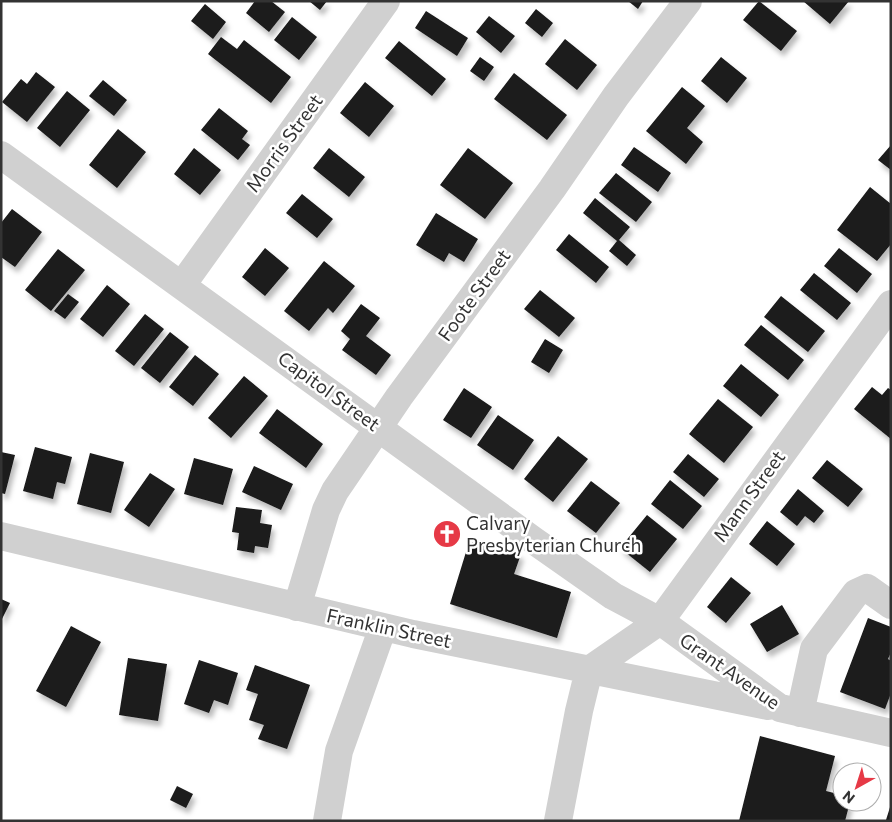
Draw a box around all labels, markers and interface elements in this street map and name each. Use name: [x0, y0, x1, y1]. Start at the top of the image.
street label: Morris Street: [240, 89, 327, 196]
street label: Foote Street: [433, 244, 515, 345]
street label: Capitol Street: [274, 346, 385, 435]
street label: Mann Street: [708, 445, 789, 546]
place label: Calvary Presbyterian Church: [466, 511, 641, 556]
church icon: Calvary Presbyterian Church: [432, 519, 462, 549]
street label: Franklin Street: [325, 603, 454, 652]
street label: Grant Avenue: [676, 628, 785, 714]
north arrow: [832, 762, 882, 812]
text: N: [839, 788, 858, 807]

